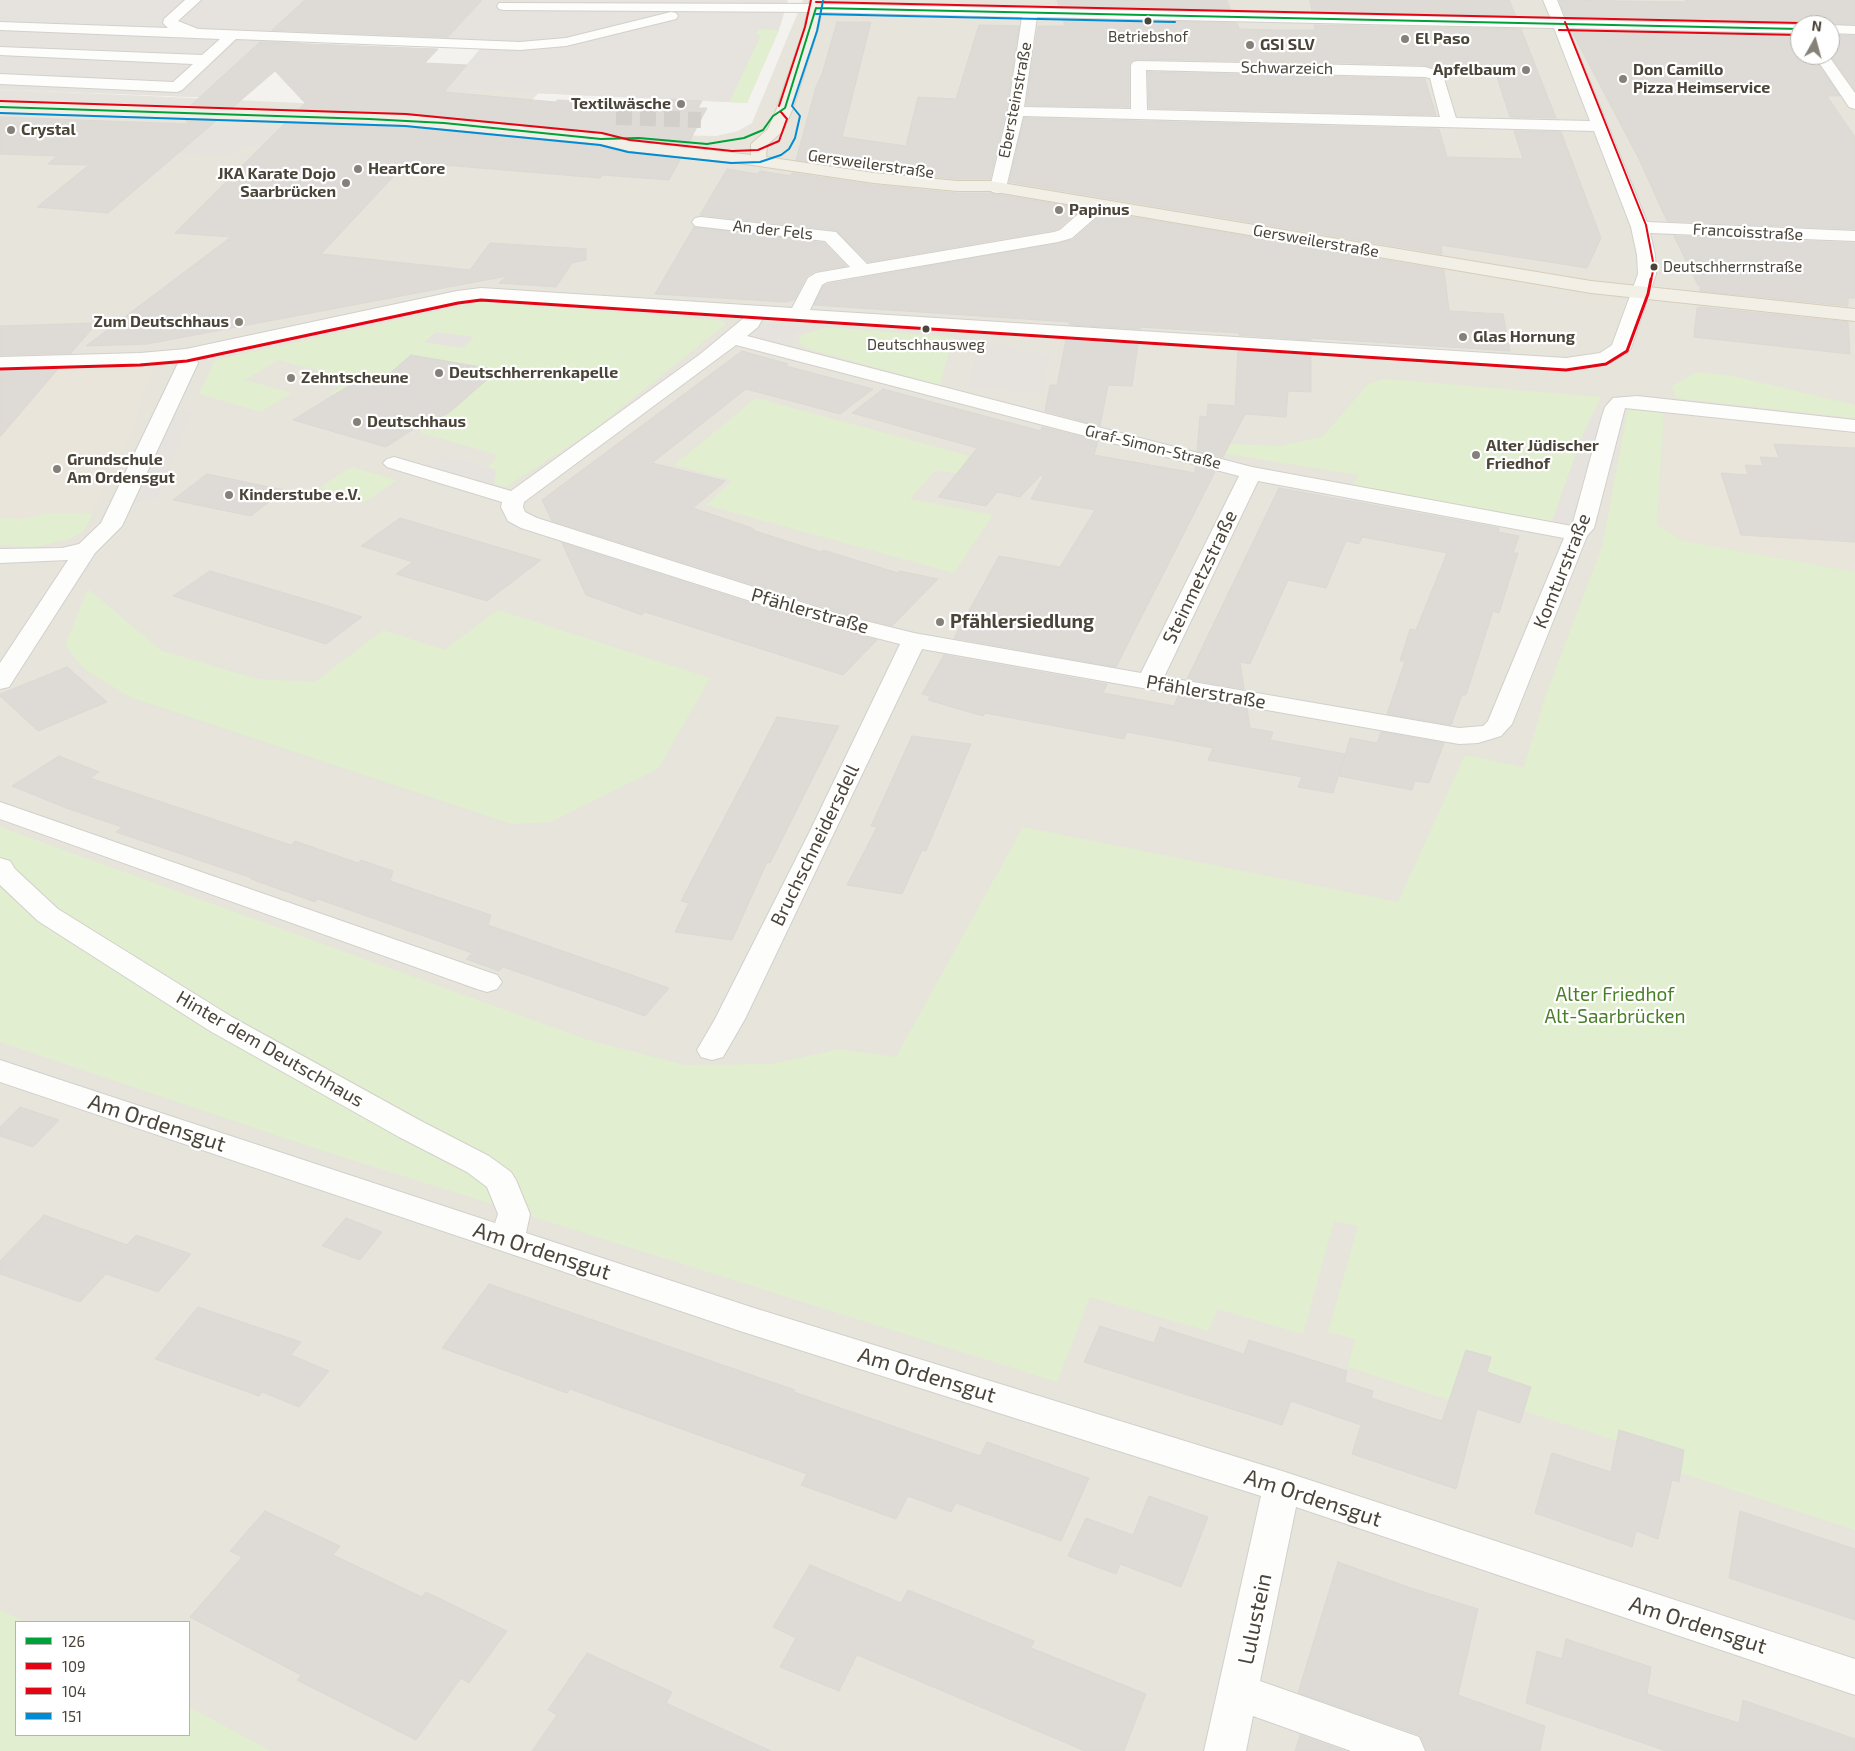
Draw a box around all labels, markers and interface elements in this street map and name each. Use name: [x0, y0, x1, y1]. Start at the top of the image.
north arrow: [1790, 15, 1840, 65]
marker: Betriebshof: [1143, 16, 1153, 26]
text: N: [1811, 17, 1823, 35]
place label: Betriebshof: [1108, 28, 1188, 46]
place label: El Paso: [1415, 29, 1470, 49]
marker: El Paso: [1399, 33, 1411, 45]
place label: GSI SLV: [1260, 35, 1315, 55]
marker: GSI SLV: [1244, 39, 1256, 51]
street label: Ebersteinstraße: [994, 40, 1036, 160]
street label: Schwarzeich: [1241, 58, 1333, 78]
place label: Apfelbaum: [1433, 60, 1516, 80]
place label: Don Camillo Pizza Heimservice: [1633, 60, 1770, 98]
marker: Apfelbaum: [1520, 64, 1532, 76]
marker: Don Camillo Pizza Heimservice: [1617, 73, 1629, 85]
place label: Textilwäsche: [571, 94, 671, 114]
marker: Textilwäsche: [675, 98, 687, 110]
place label: Crystal: [21, 120, 76, 140]
marker: Crystal: [5, 124, 17, 136]
street label: Gersweilerstraße: [807, 146, 935, 182]
place label: HeartCore: [368, 159, 445, 179]
marker: HeartCore: [352, 163, 364, 175]
place label: JKA Karate Dojo Saarbrücken: [218, 164, 336, 202]
marker: JKA Karate Dojo Saarbrücken: [340, 177, 352, 189]
place label: Papinus: [1069, 200, 1130, 220]
marker: Papinus: [1053, 204, 1065, 216]
street label: An der Fels: [732, 216, 814, 244]
street label: Gersweilerstraße: [1252, 220, 1380, 262]
street label: Francoisstraße: [1692, 220, 1804, 244]
place label: Deutschherrnstraße: [1663, 258, 1802, 276]
marker: Deutschherrnstraße: [1649, 262, 1659, 272]
place label: Zum Deutschhaus: [94, 312, 229, 332]
marker: Zum Deutschhaus: [233, 316, 245, 328]
marker: Deutschhausweg: [921, 324, 931, 334]
place label: Glas Hornung: [1473, 327, 1575, 347]
marker: Glas Hornung: [1457, 331, 1469, 343]
place label: Deutschhausweg: [867, 336, 985, 354]
place label: Deutschherrenkapelle: [449, 363, 618, 383]
marker: Deutschherrenkapelle: [433, 367, 445, 379]
place label: Zehntscheune: [301, 368, 409, 388]
marker: Zehntscheune: [285, 372, 297, 384]
place label: Deutschhaus: [367, 412, 466, 432]
marker: Deutschhaus: [351, 416, 363, 428]
street label: Graf-Simon-Straße: [1083, 421, 1223, 473]
place label: Alter Jüdischer Friedhof: [1486, 436, 1599, 474]
marker: Alter Jüdischer Friedhof: [1470, 449, 1482, 461]
place label: Grundschule Am Ordensgut: [67, 450, 175, 488]
marker: Grundschule Am Ordensgut: [51, 463, 63, 475]
place label: Kinderstube e.V.: [239, 485, 361, 505]
marker: Kinderstube e.V.: [223, 489, 235, 501]
street label: Steinmetzstraße: [1158, 507, 1242, 647]
street label: Komturstraße: [1529, 510, 1595, 632]
street label: Pfählerstraße: [749, 583, 871, 639]
place label: Pfählersiedlung: [950, 611, 1094, 633]
marker: Pfählersiedlung: [934, 616, 946, 628]
street label: Pfählerstraße: [1144, 670, 1268, 714]
street label: Bruchschneidersdell: [766, 760, 864, 930]
park label: Alter Friedhof Alt-Saarbrücken: [1544, 984, 1686, 1028]
street label: Hinter dem Deutschhaus: [172, 986, 368, 1112]
street label: Am Ordensgut: [85, 1088, 229, 1158]
street label: Am Ordensgut: [470, 1216, 614, 1286]
street label: Am Ordensgut: [855, 1342, 999, 1408]
street label: Am Ordensgut: [1241, 1463, 1385, 1533]
street label: Lulustein: [1232, 1571, 1278, 1667]
street label: Am Ordensgut: [1626, 1590, 1770, 1660]
legend: [15, 1621, 190, 1736]
text: 126: [62, 1632, 85, 1650]
text: 109: [62, 1657, 86, 1675]
text: 104: [62, 1682, 86, 1700]
text: 151: [62, 1707, 82, 1725]

